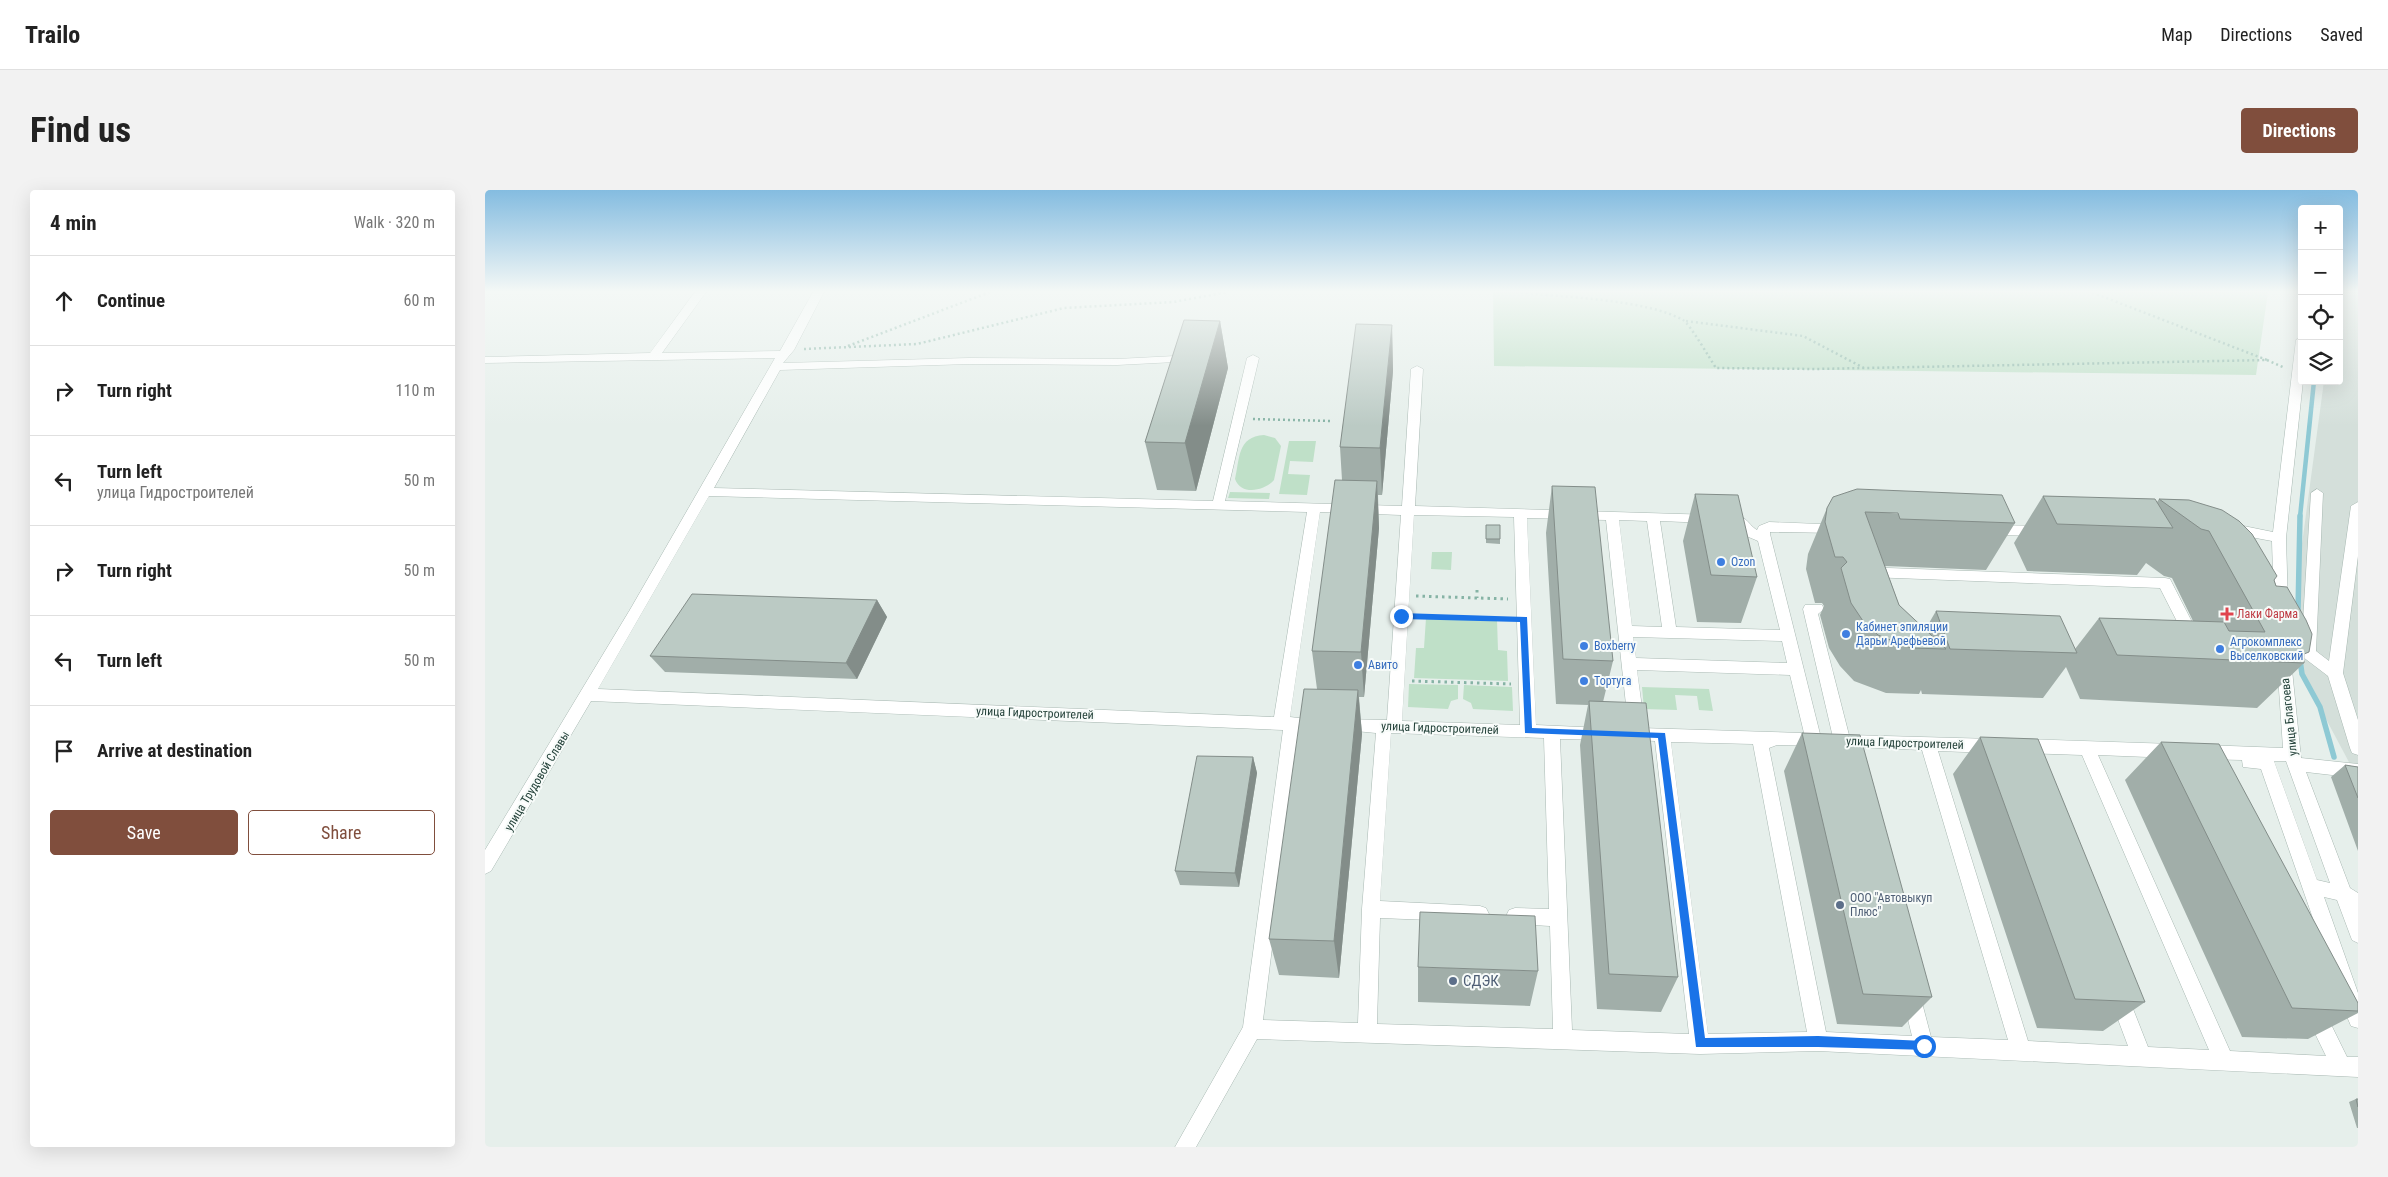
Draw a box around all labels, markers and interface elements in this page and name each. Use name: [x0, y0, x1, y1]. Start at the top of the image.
text: Trailo: [25, 21, 80, 49]
text: Map: [2161, 24, 2192, 45]
text: Directions: [2220, 24, 2292, 45]
text: Saved: [2320, 24, 2363, 45]
button: Directions: [2241, 108, 2358, 153]
text: Find us: [30, 110, 131, 151]
map controls: [2298, 205, 2343, 385]
button: +: [2298, 205, 2343, 250]
text: 4 min: [50, 211, 97, 235]
text: Walk · 320 m: [354, 213, 435, 232]
button: −: [2298, 250, 2343, 295]
icon: ahead: [50, 287, 78, 315]
text: Continue: [97, 289, 165, 312]
text: 60 m: [403, 291, 435, 310]
button: locate: [2298, 295, 2343, 340]
button: layers: [2298, 340, 2343, 385]
icon: right: [50, 377, 78, 405]
text: Turn right: [97, 379, 172, 402]
text: 110 m: [396, 381, 435, 400]
text: Turn left: [97, 460, 162, 483]
icon: left: [50, 467, 78, 495]
text: 50 m: [403, 471, 435, 490]
text: улица Гидростроителей: [97, 483, 254, 502]
place label: Ozon: [1731, 555, 1755, 569]
marker: Ozon: [1715, 556, 1727, 568]
icon: right: [50, 557, 78, 585]
text: Turn right: [97, 559, 172, 582]
text: 50 m: [403, 561, 435, 580]
route end: [1390, 605, 1413, 628]
place label: Лаки Фарма: [2237, 607, 2298, 621]
marker: Лаки Фарма: [2221, 608, 2233, 620]
place label: Кабинет эпиляции Дарьи Арефьевой: [1856, 620, 1948, 648]
marker: Кабинет эпиляции Дарьи Арефьевой: [1840, 628, 1852, 640]
place label: Агрокомплекс Выселковский: [2230, 635, 2303, 663]
place label: Boxberry: [1594, 639, 1636, 653]
marker: Boxberry: [1578, 640, 1590, 652]
marker: Агрокомплекс Выселковский: [2214, 643, 2226, 655]
icon: left: [50, 647, 78, 675]
text: Turn left: [97, 649, 162, 672]
text: 50 m: [403, 651, 435, 670]
place label: Авито: [1368, 658, 1398, 672]
marker: Авито: [1352, 659, 1364, 671]
place label: Тортуга: [1594, 674, 1632, 688]
marker: Тортуга: [1578, 675, 1590, 687]
street label: улица Благоева: [2278, 677, 2300, 757]
street label: улица Гидростроителей: [976, 704, 1094, 722]
street label: улица Гидростроителей: [1381, 719, 1499, 737]
street label: улица Трудовой Славы: [502, 729, 572, 833]
street label: улица Гидростроителей: [1846, 734, 1964, 752]
icon: arrive: [50, 737, 78, 765]
text: Arrive at destination: [97, 739, 252, 762]
button: Save: [50, 810, 238, 855]
button: Share: [248, 810, 435, 855]
place label: ООО "Автовыкуп Плюс": [1850, 891, 1932, 919]
marker: ООО "Автовыкуп Плюс": [1834, 899, 1846, 911]
place label: СДЭК: [1463, 972, 1499, 990]
marker: СДЭК: [1447, 975, 1459, 987]
route start: [1913, 1035, 1936, 1058]

